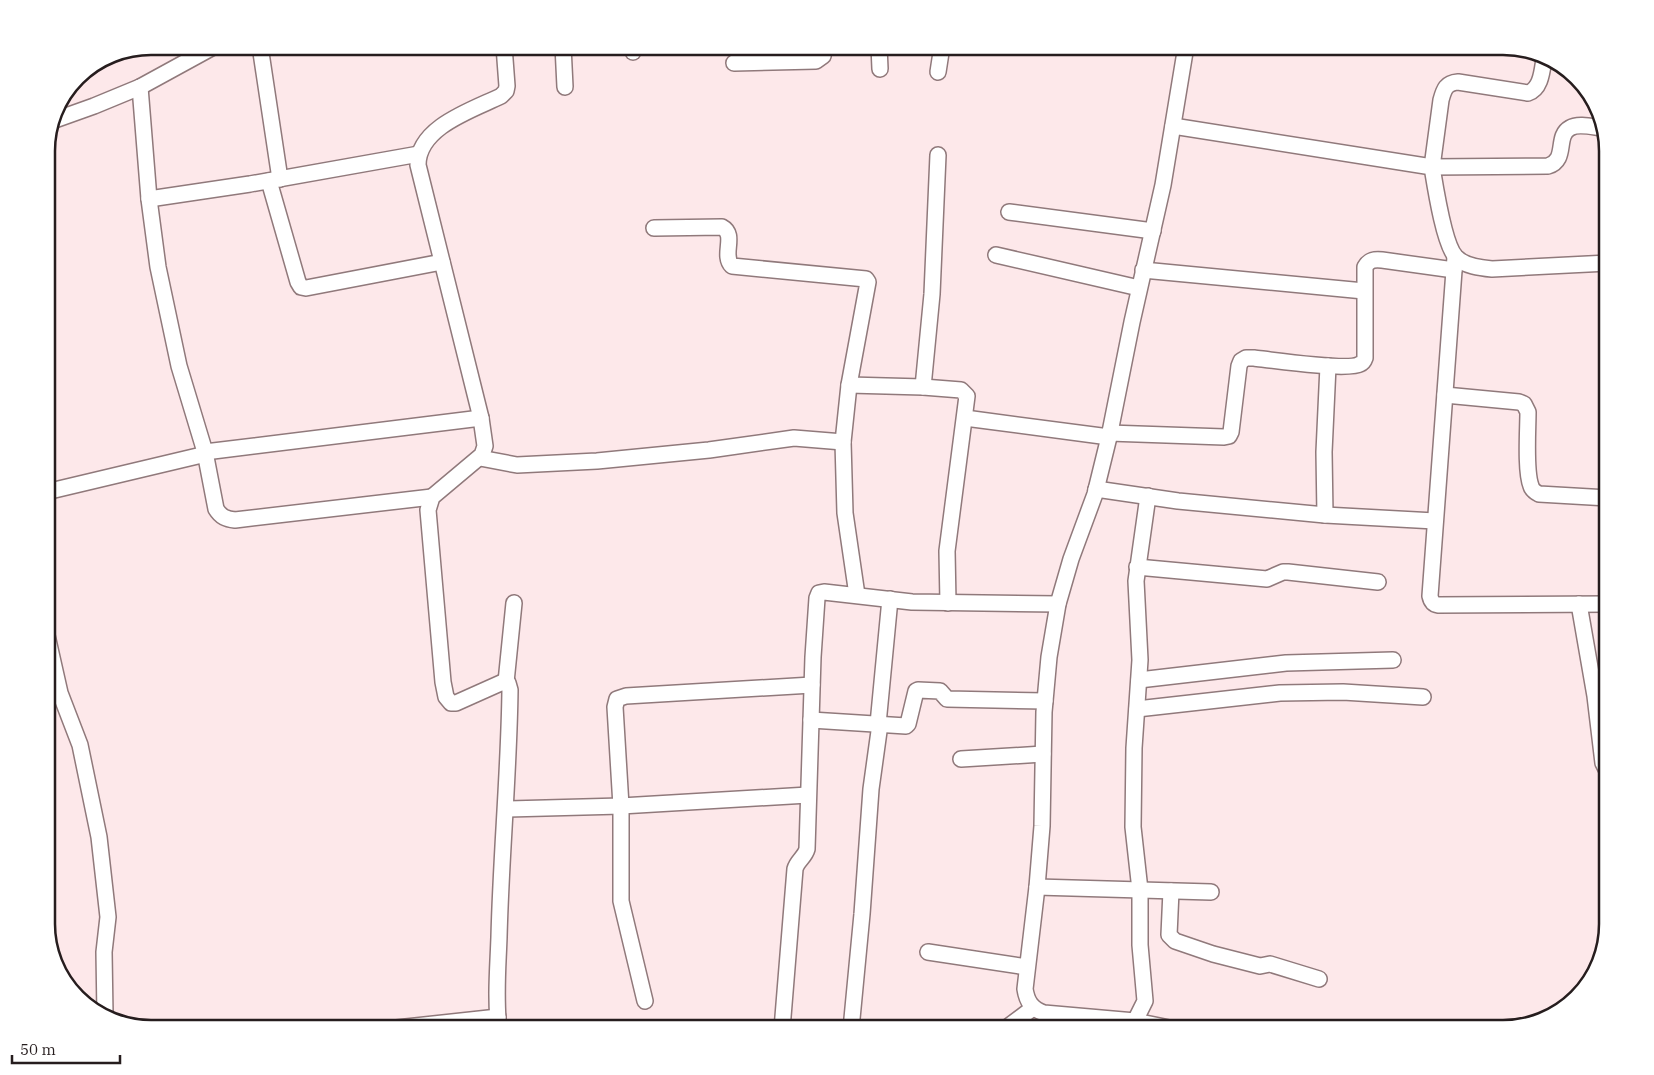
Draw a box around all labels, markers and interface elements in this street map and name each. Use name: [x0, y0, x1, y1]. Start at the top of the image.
scale bar: [12, 1032, 120, 1064]
text: 50 m: [20, 1040, 56, 1059]

